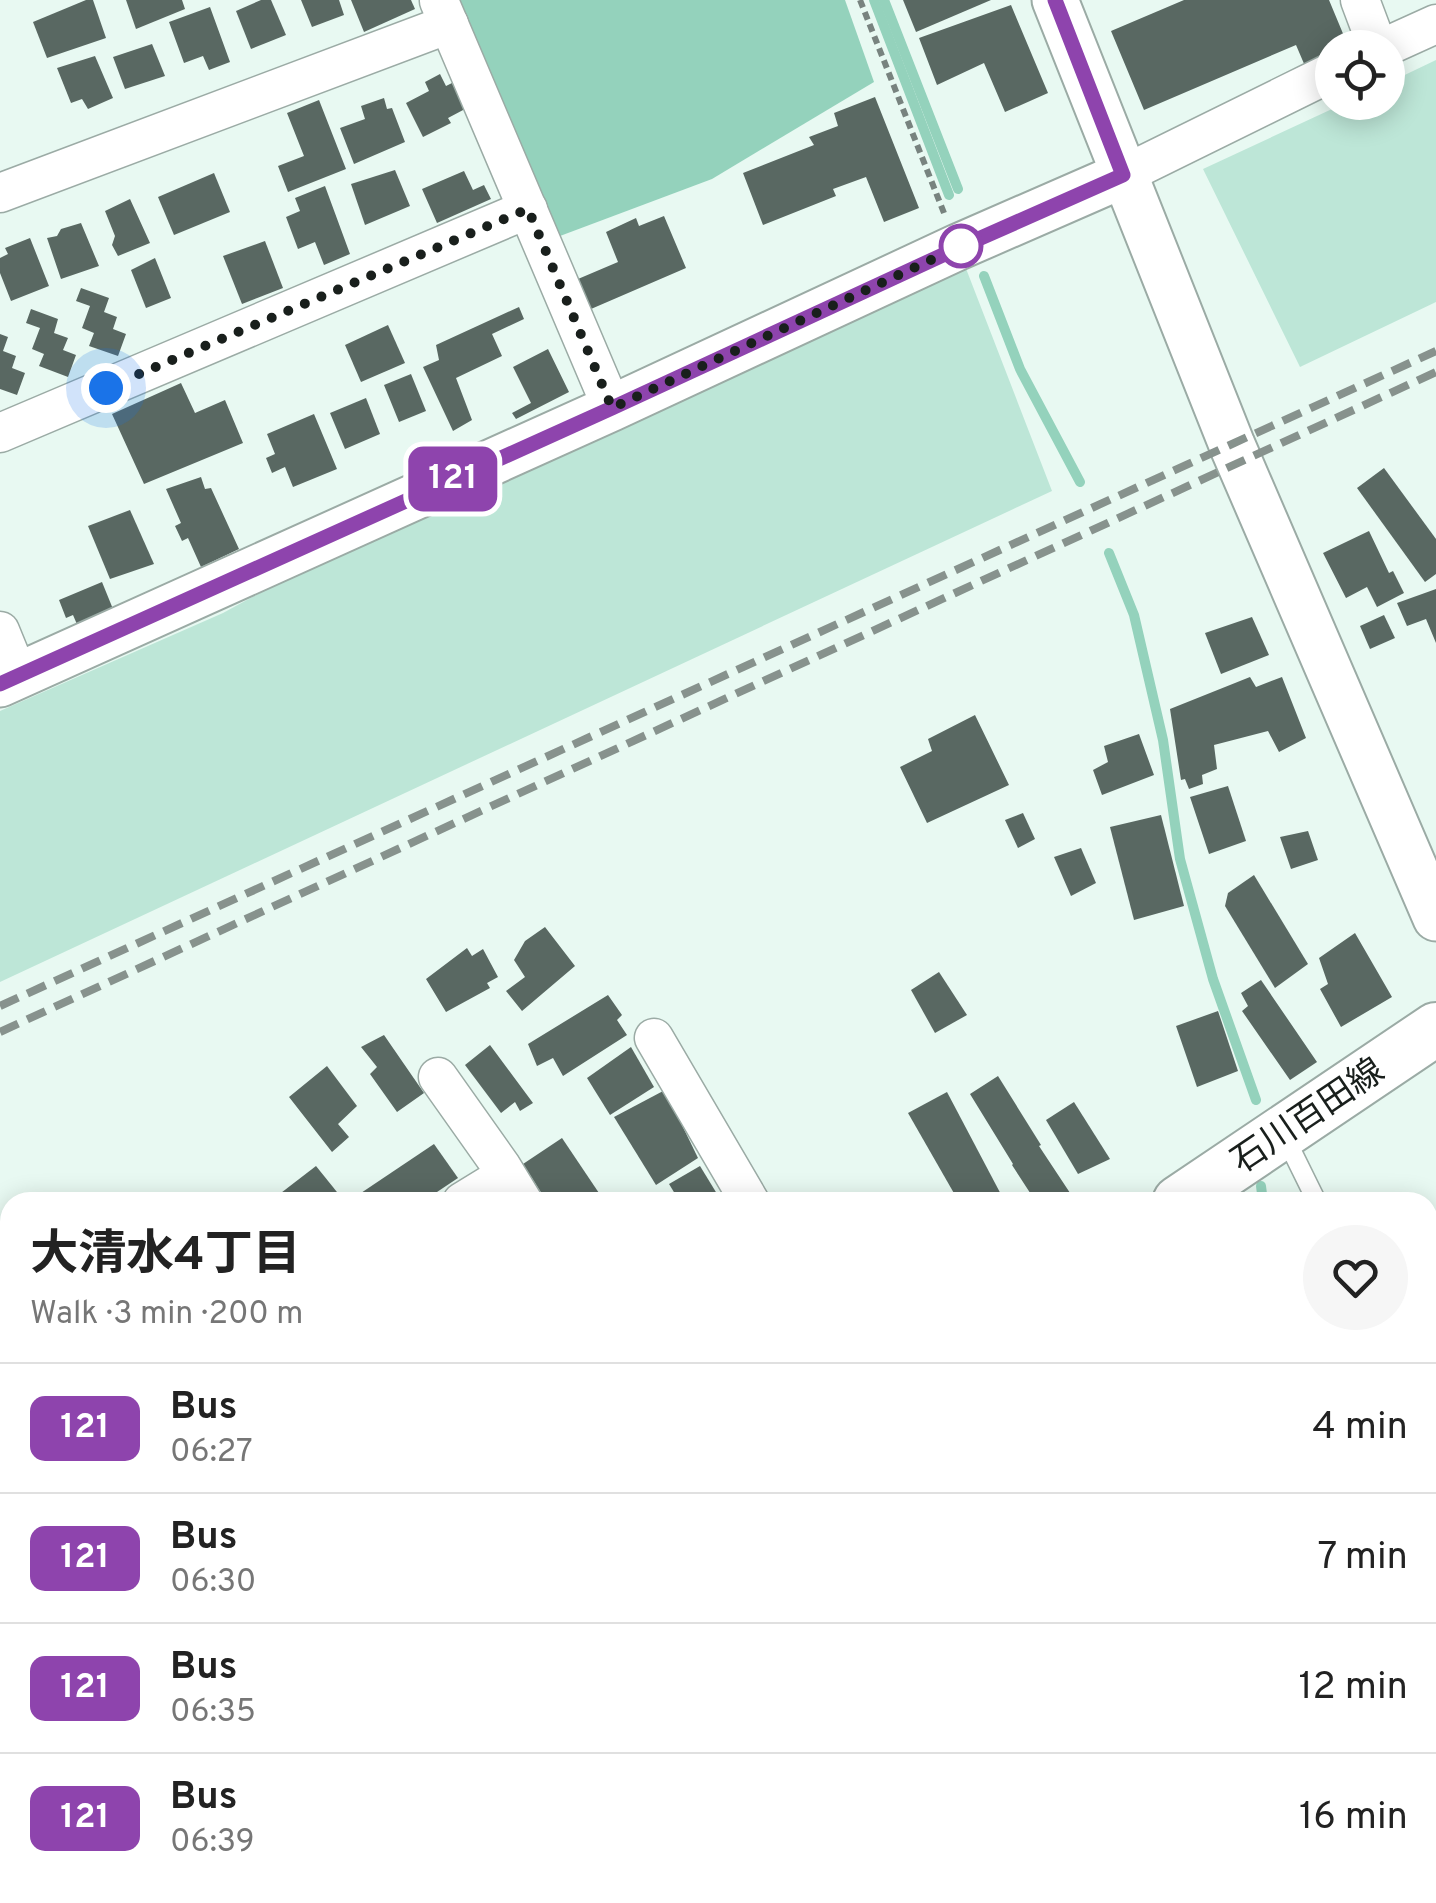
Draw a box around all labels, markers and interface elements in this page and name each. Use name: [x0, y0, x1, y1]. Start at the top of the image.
map controls: [1315, 30, 1405, 120]
button: locate: [1315, 30, 1405, 120]
unlabelled marker: [940, 225, 982, 267]
your location: [81, 363, 131, 413]
line badge: 121: [396, 446, 510, 512]
text: 121: [428, 457, 478, 501]
street label: 石川百田線: [1224, 1050, 1394, 1185]
button: heart: [1303, 1225, 1408, 1330]
text: 大清水4丁目: [30, 1227, 301, 1287]
text: Walk · 3 min · 200 m: [30, 1295, 303, 1335]
text: Bus: [170, 1384, 237, 1433]
text: 4 min: [1312, 1404, 1408, 1453]
text: 121: [60, 1406, 110, 1450]
text: 06:27: [170, 1433, 253, 1473]
text: Bus: [170, 1514, 237, 1563]
text: 7 min: [1318, 1534, 1408, 1583]
text: 121: [60, 1536, 110, 1580]
text: 06:30: [170, 1563, 256, 1603]
text: Bus: [170, 1644, 237, 1693]
text: 12 min: [1298, 1664, 1408, 1713]
text: 121: [60, 1666, 110, 1710]
text: 06:35: [170, 1693, 256, 1733]
text: Bus: [170, 1774, 237, 1823]
text: 16 min: [1299, 1794, 1408, 1843]
text: 121: [60, 1796, 110, 1840]
text: 06:39: [170, 1823, 255, 1863]

